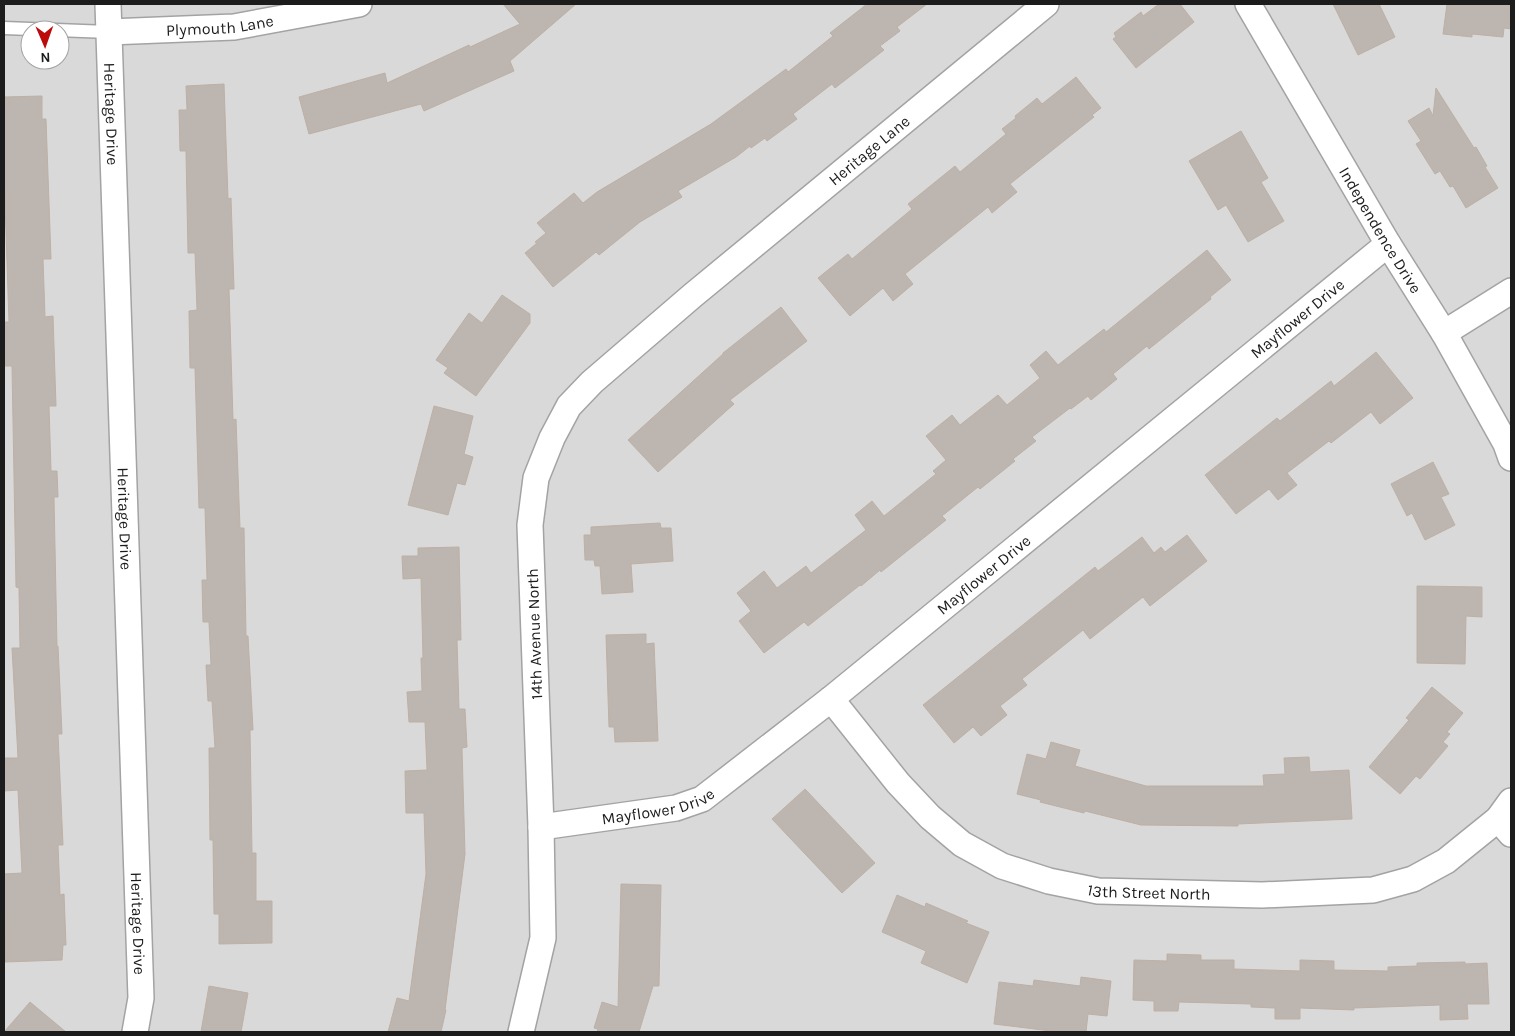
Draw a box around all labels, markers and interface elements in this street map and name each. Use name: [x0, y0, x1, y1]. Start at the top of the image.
street label: Plymouth Lane: [166, 11, 275, 40]
north arrow: [20, 20, 70, 70]
text: N: [40, 49, 51, 66]
street label: Heritage Drive: [100, 62, 122, 166]
street label: Heritage Lane: [825, 111, 914, 189]
street label: Independence Drive: [1335, 164, 1426, 297]
street label: Mayflower Drive: [1247, 275, 1348, 362]
street label: Heritage Drive: [113, 467, 136, 570]
street label: Mayflower Drive: [933, 531, 1035, 619]
street label: 14th Avenue North: [523, 568, 546, 700]
street label: Mayflower Drive: [600, 784, 718, 828]
street label: Heritage Drive: [127, 872, 149, 975]
street label: 13th Street North: [1086, 880, 1211, 904]

